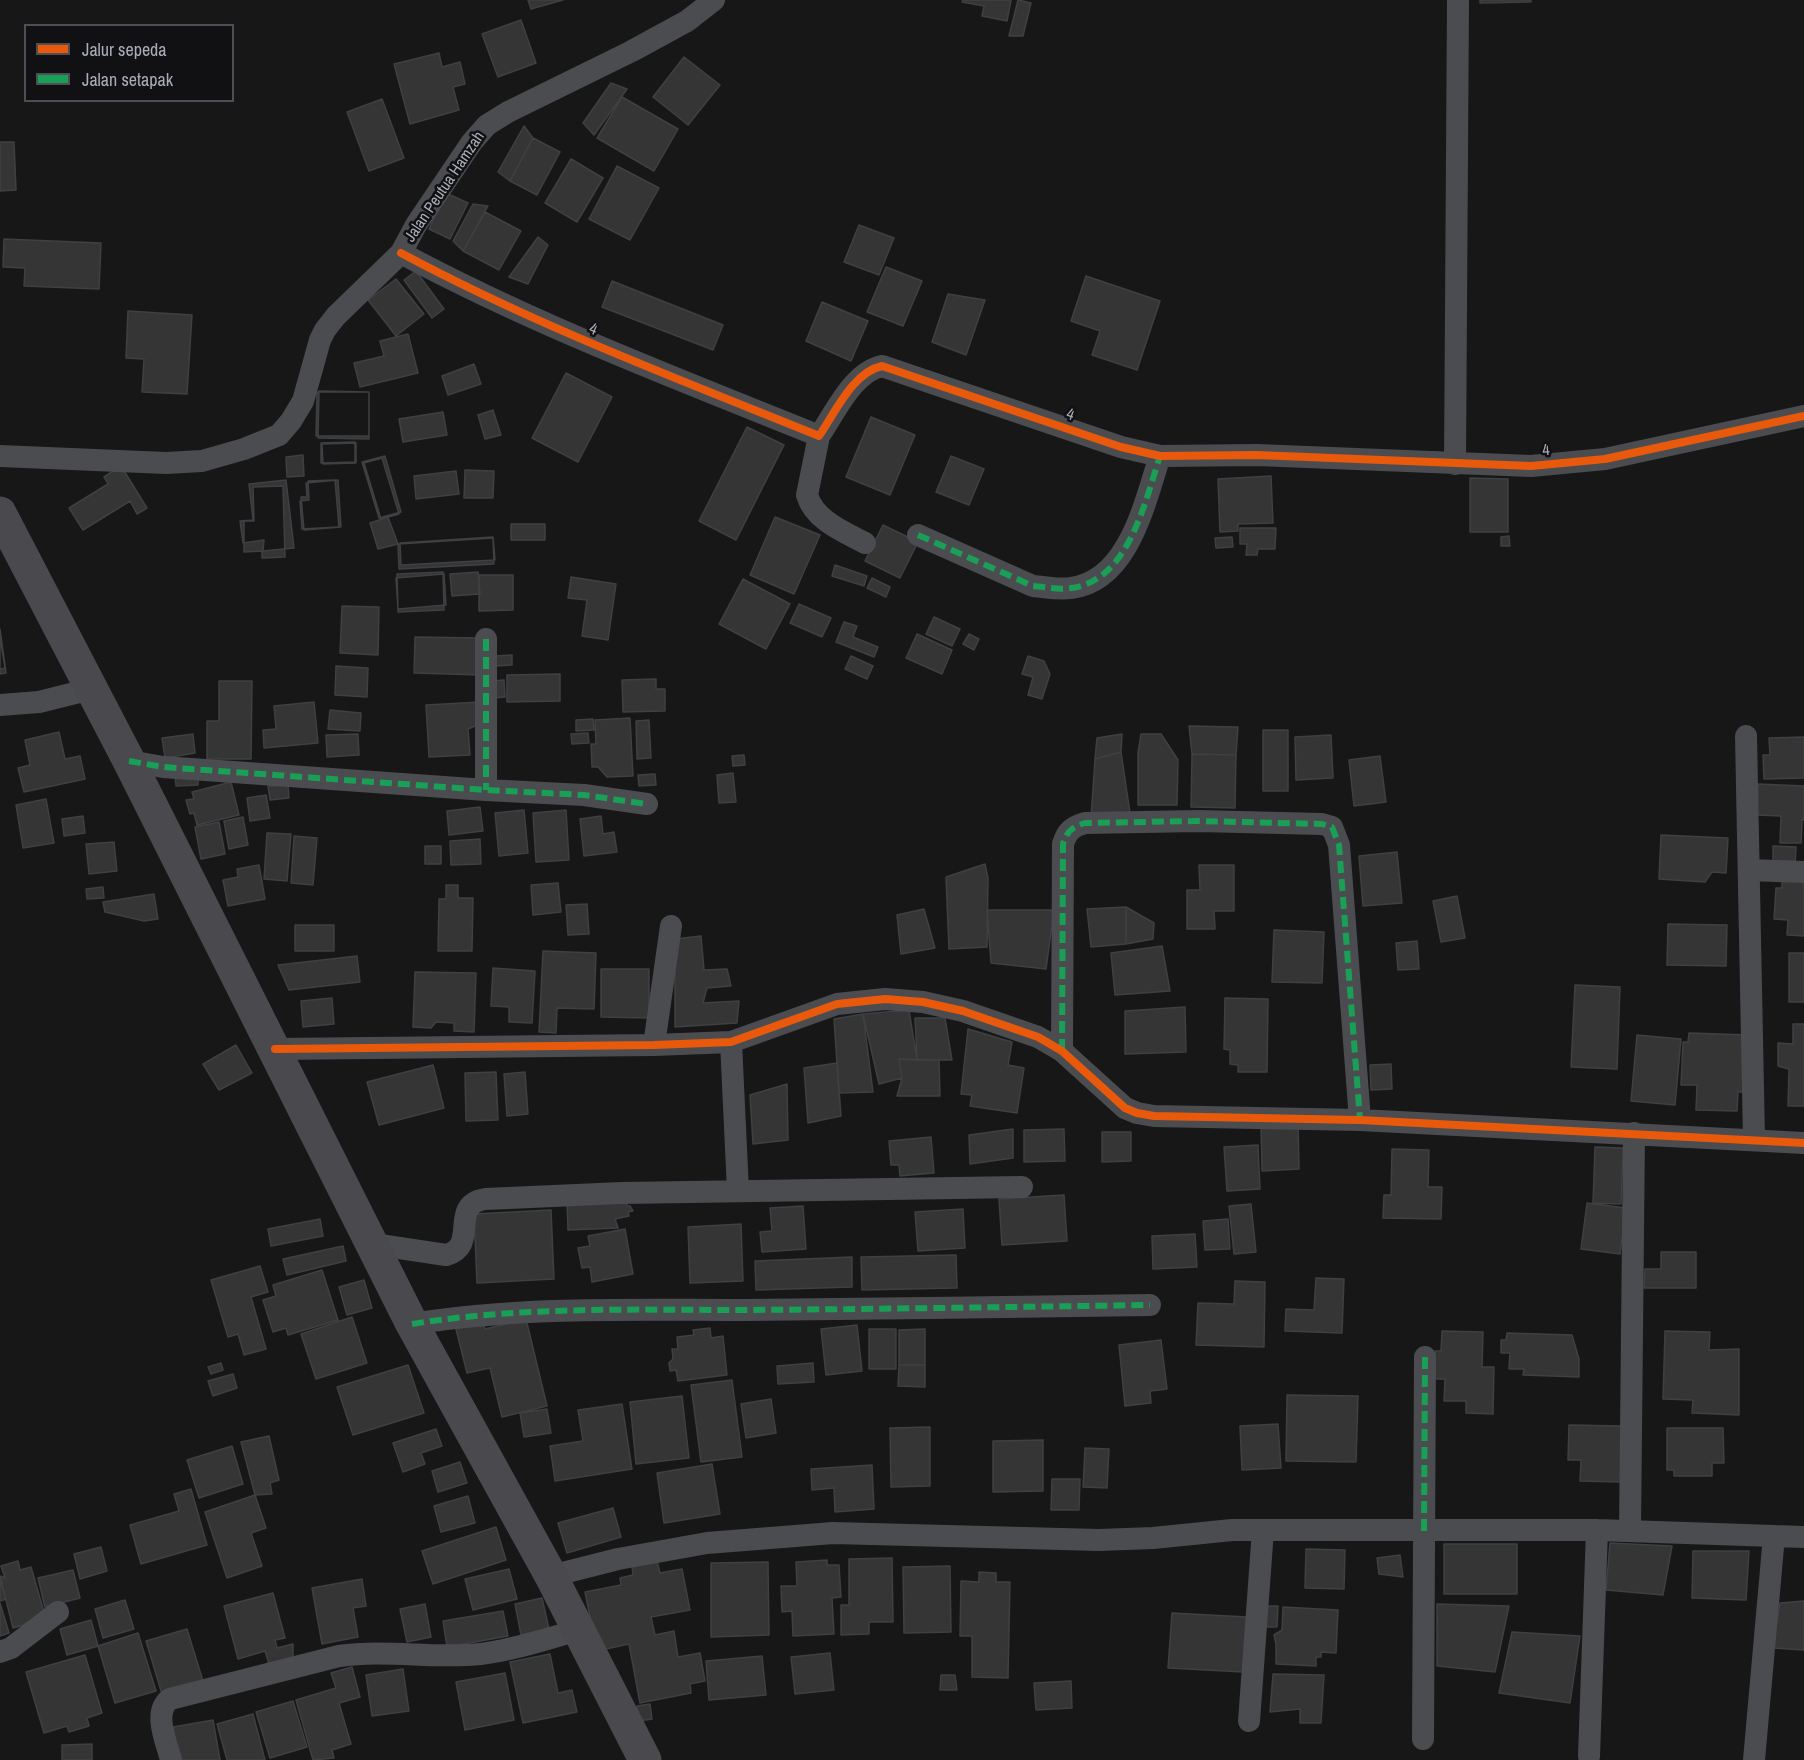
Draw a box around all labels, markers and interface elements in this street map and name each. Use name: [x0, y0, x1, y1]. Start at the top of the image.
legend: [24, 24, 234, 102]
text: Jalur sepeda: [82, 37, 167, 62]
text: Jalan setapak: [82, 67, 173, 92]
street label: Jalan Peutua Hamzah: [401, 128, 489, 246]
street label: 4: [586, 320, 600, 340]
street label: 4: [1063, 405, 1077, 425]
street label: 4: [1542, 441, 1550, 461]

